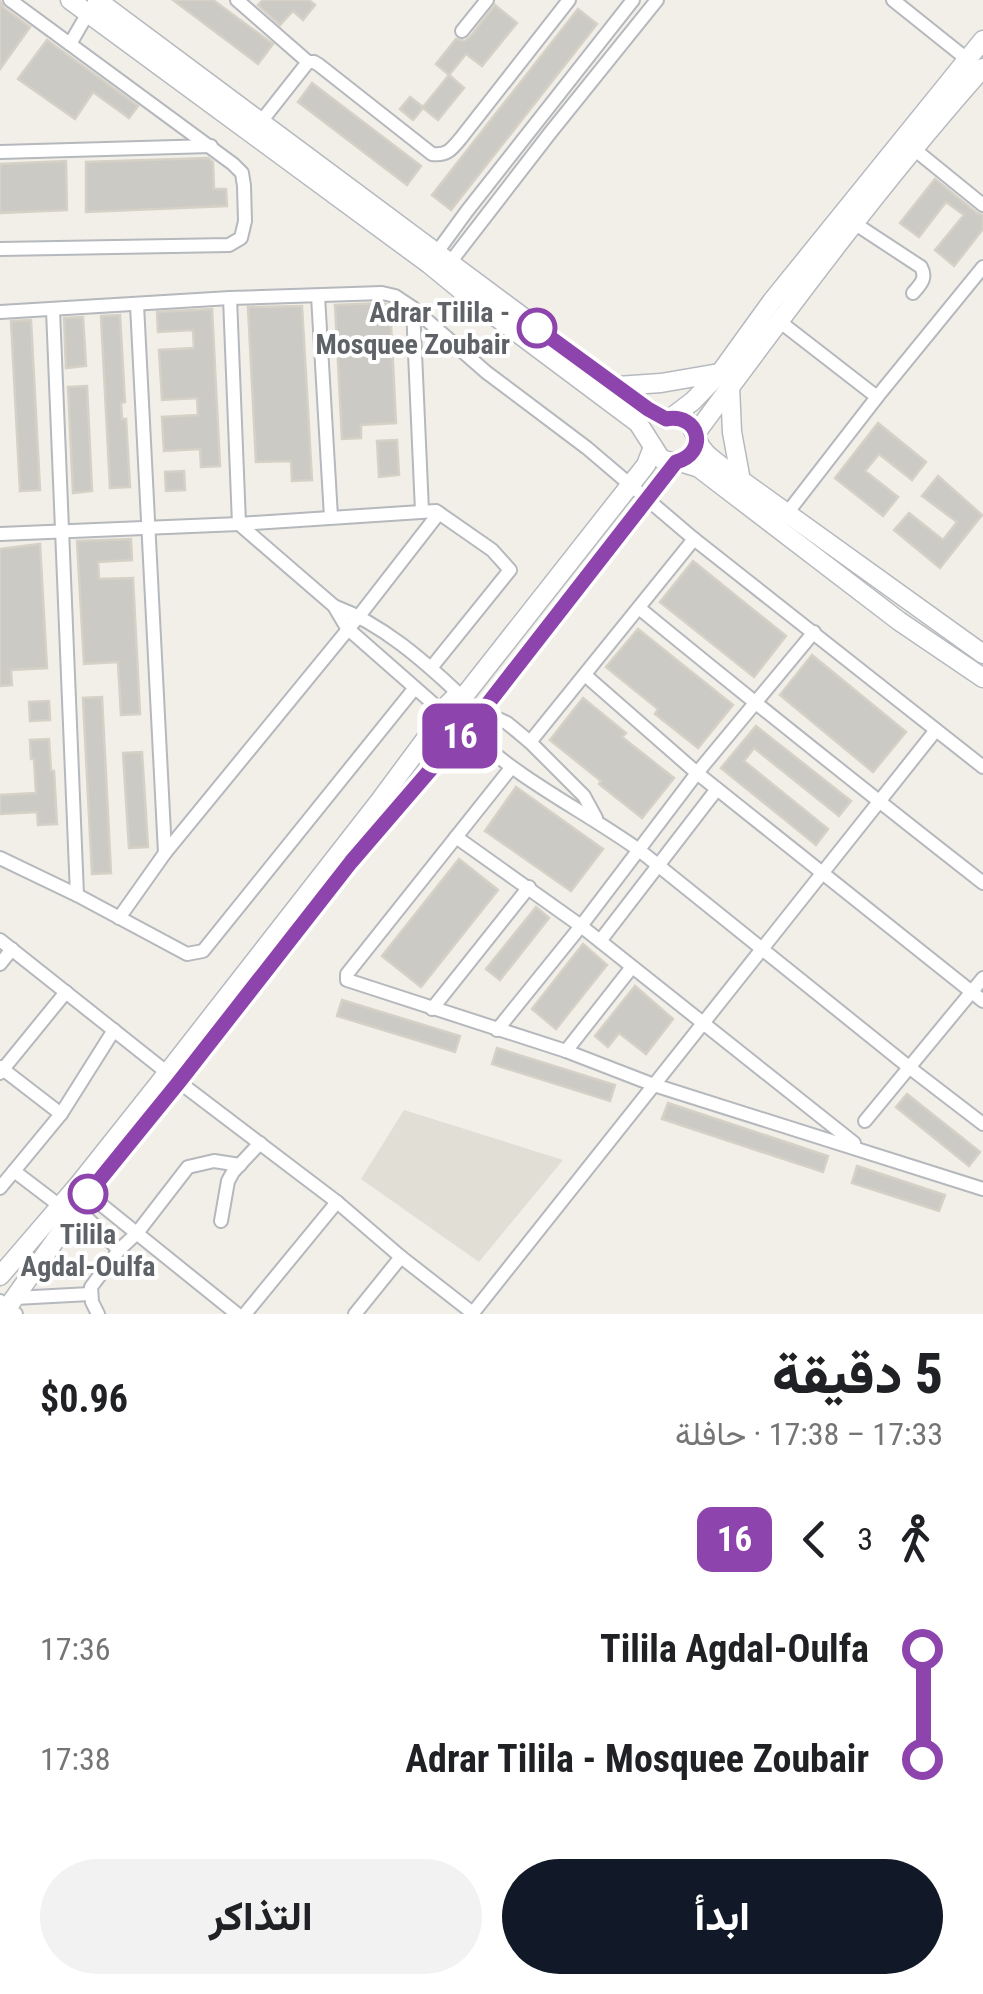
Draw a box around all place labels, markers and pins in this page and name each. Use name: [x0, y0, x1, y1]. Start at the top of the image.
place label: Adrar Tilila - Mosquee Zoubair: [316, 296, 510, 361]
marker: Adrar Tilila - Mosquee Zoubair: [518, 309, 556, 347]
marker: Tilila Agdal-Oulfa: [69, 1175, 107, 1213]
place label: Tilila Agdal-Oulfa: [20, 1218, 156, 1283]

